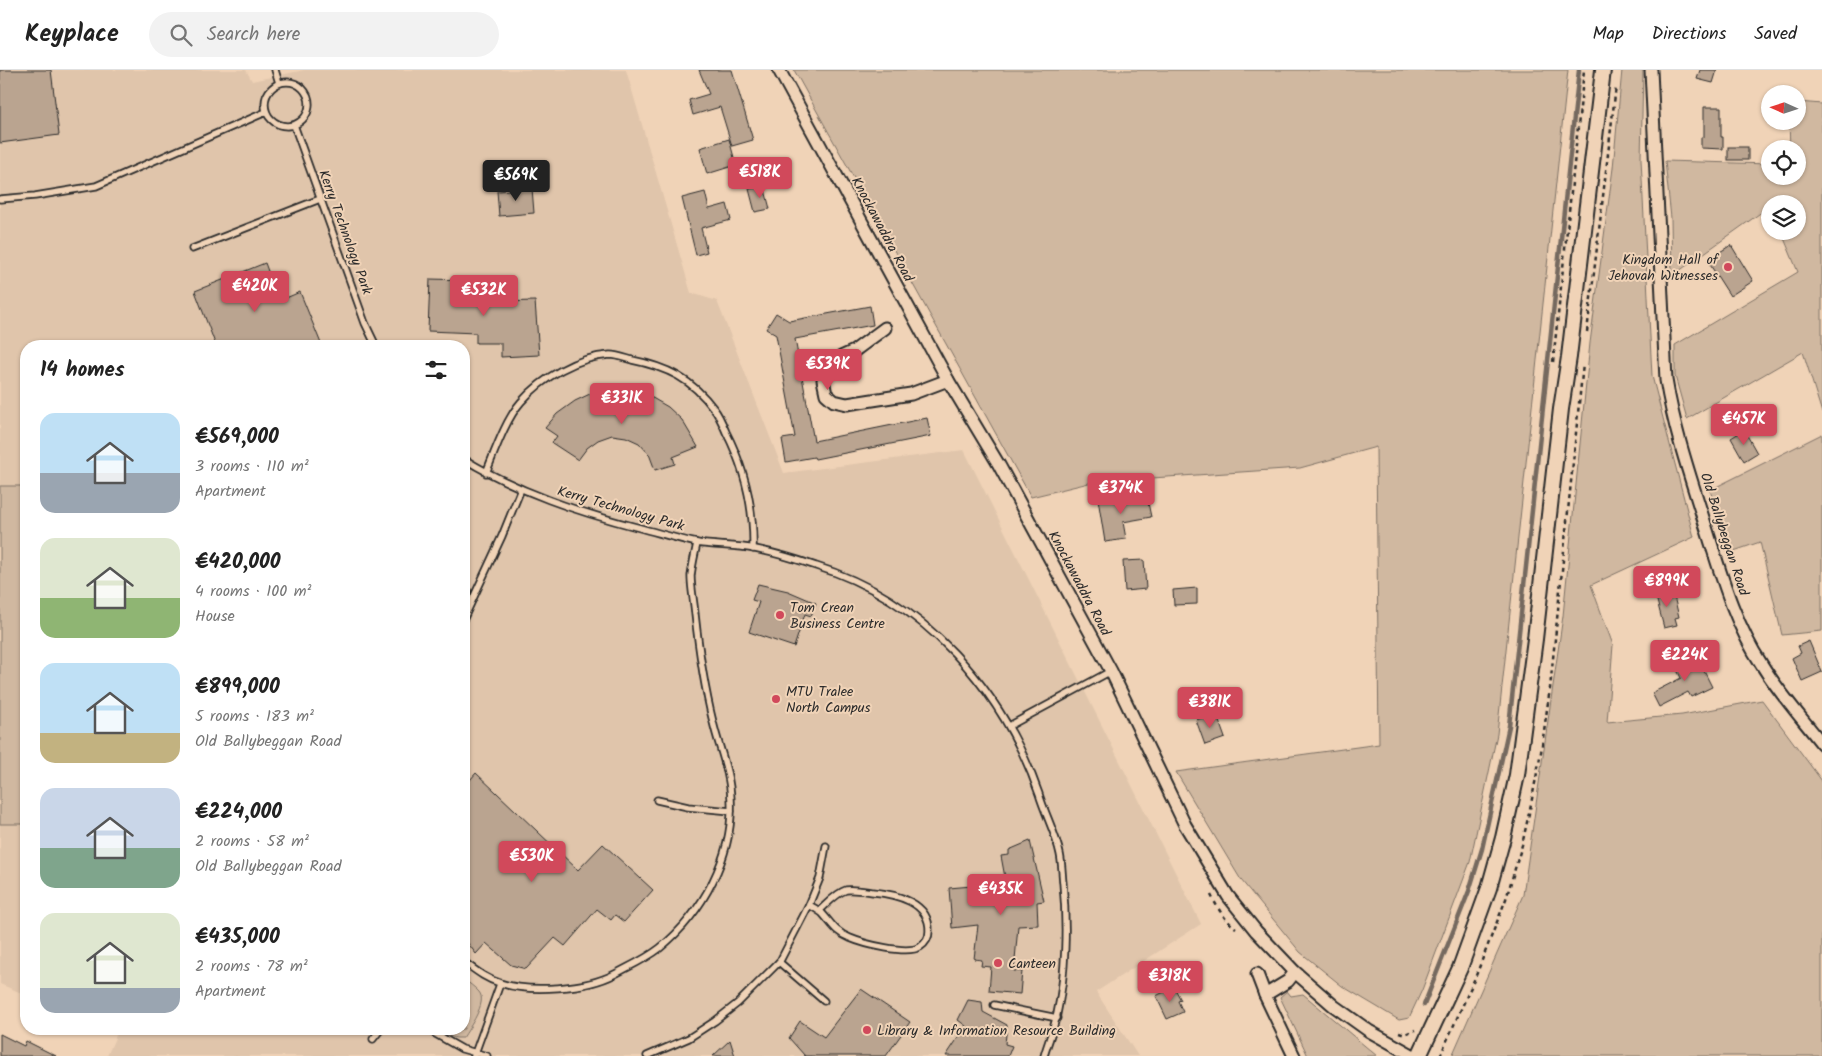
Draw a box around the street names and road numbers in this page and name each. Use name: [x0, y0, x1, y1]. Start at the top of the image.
street label: Kerry Technology Park: [312, 167, 378, 298]
street label: Knockawaddra Road: [845, 173, 920, 287]
street label: Old Ballybeggan Road: [1694, 470, 1755, 600]
street label: Kerry Technology Park: [555, 480, 687, 538]
street label: Knockawaddra Road: [1042, 527, 1117, 641]

